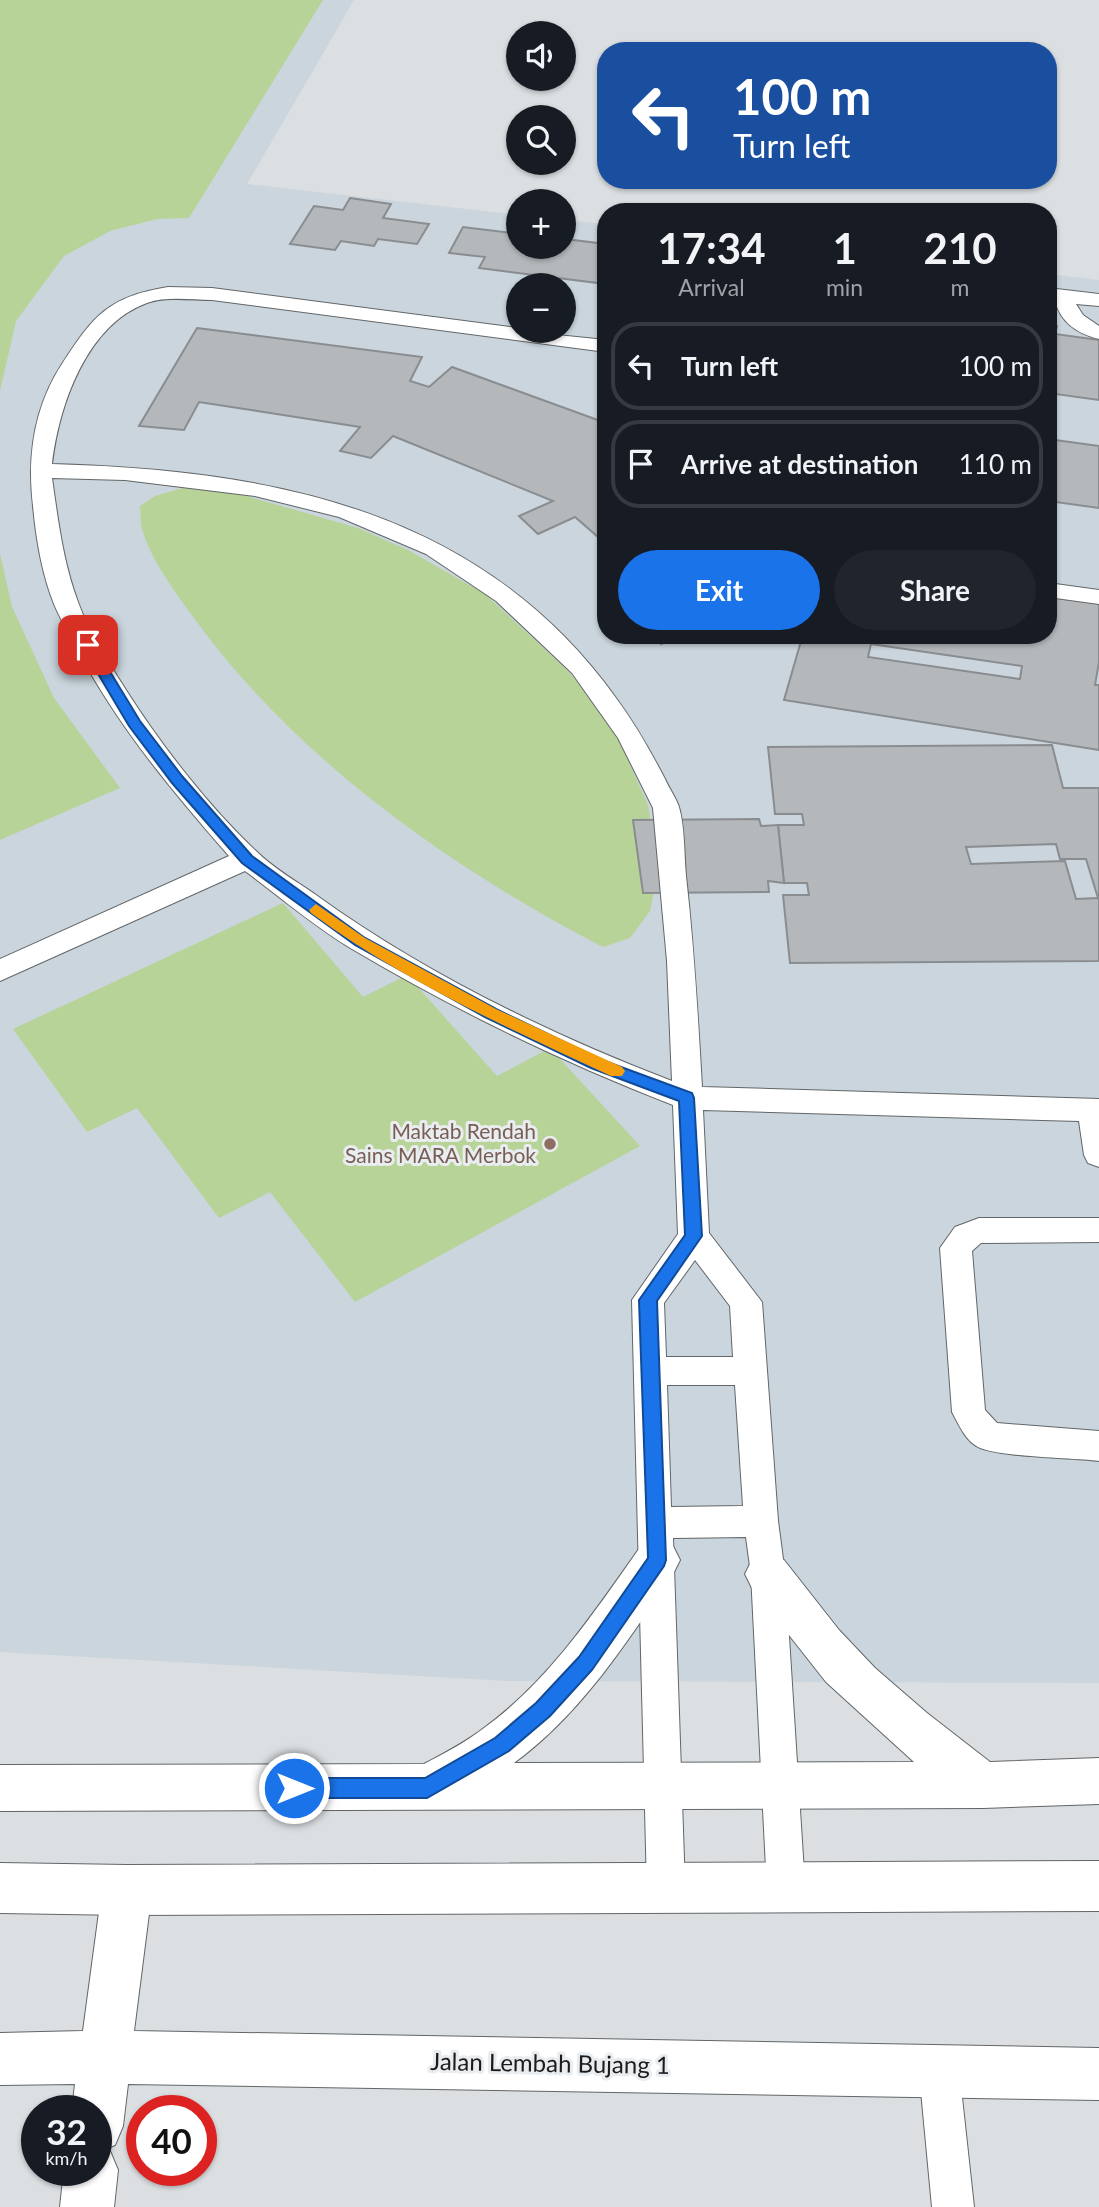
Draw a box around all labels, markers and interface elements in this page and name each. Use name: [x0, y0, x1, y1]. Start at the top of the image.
map controls: [506, 21, 576, 343]
button: sound: [506, 21, 576, 91]
text: 100 m: [733, 67, 871, 125]
icon: left: [618, 70, 709, 161]
button: search: [506, 105, 576, 175]
text: Turn left: [733, 126, 850, 165]
button: +: [506, 189, 576, 259]
text: 17:34: [657, 223, 766, 273]
text: 1: [832, 223, 857, 273]
text: 210: [924, 223, 997, 273]
button: −: [506, 273, 576, 343]
text: Arrival: [678, 273, 745, 301]
text: min: [826, 273, 863, 301]
text: m: [951, 273, 970, 301]
icon: left: [622, 347, 660, 385]
text: Turn left: [681, 350, 778, 382]
text: 100 m: [959, 350, 1032, 382]
icon: arrive: [622, 445, 660, 483]
text: Arrive at destination: [681, 448, 918, 480]
text: 110 m: [959, 448, 1032, 480]
button: Exit: [618, 550, 820, 630]
button: Share: [834, 550, 1036, 630]
pin: [58, 615, 118, 675]
icon: arrive: [69, 626, 107, 664]
place label: Maktab Rendah Sains MARA Merbok: [345, 1118, 536, 1167]
marker: Maktab Rendah Sains MARA Merbok: [542, 1136, 558, 1152]
position arrow: [257, 1751, 331, 1825]
street label: Jalan Lembah Bujang 1: [430, 2046, 670, 2079]
speed limit sign: 40: [126, 2095, 217, 2186]
text: 32: [46, 2110, 87, 2152]
text: km/h: [45, 2147, 88, 2169]

